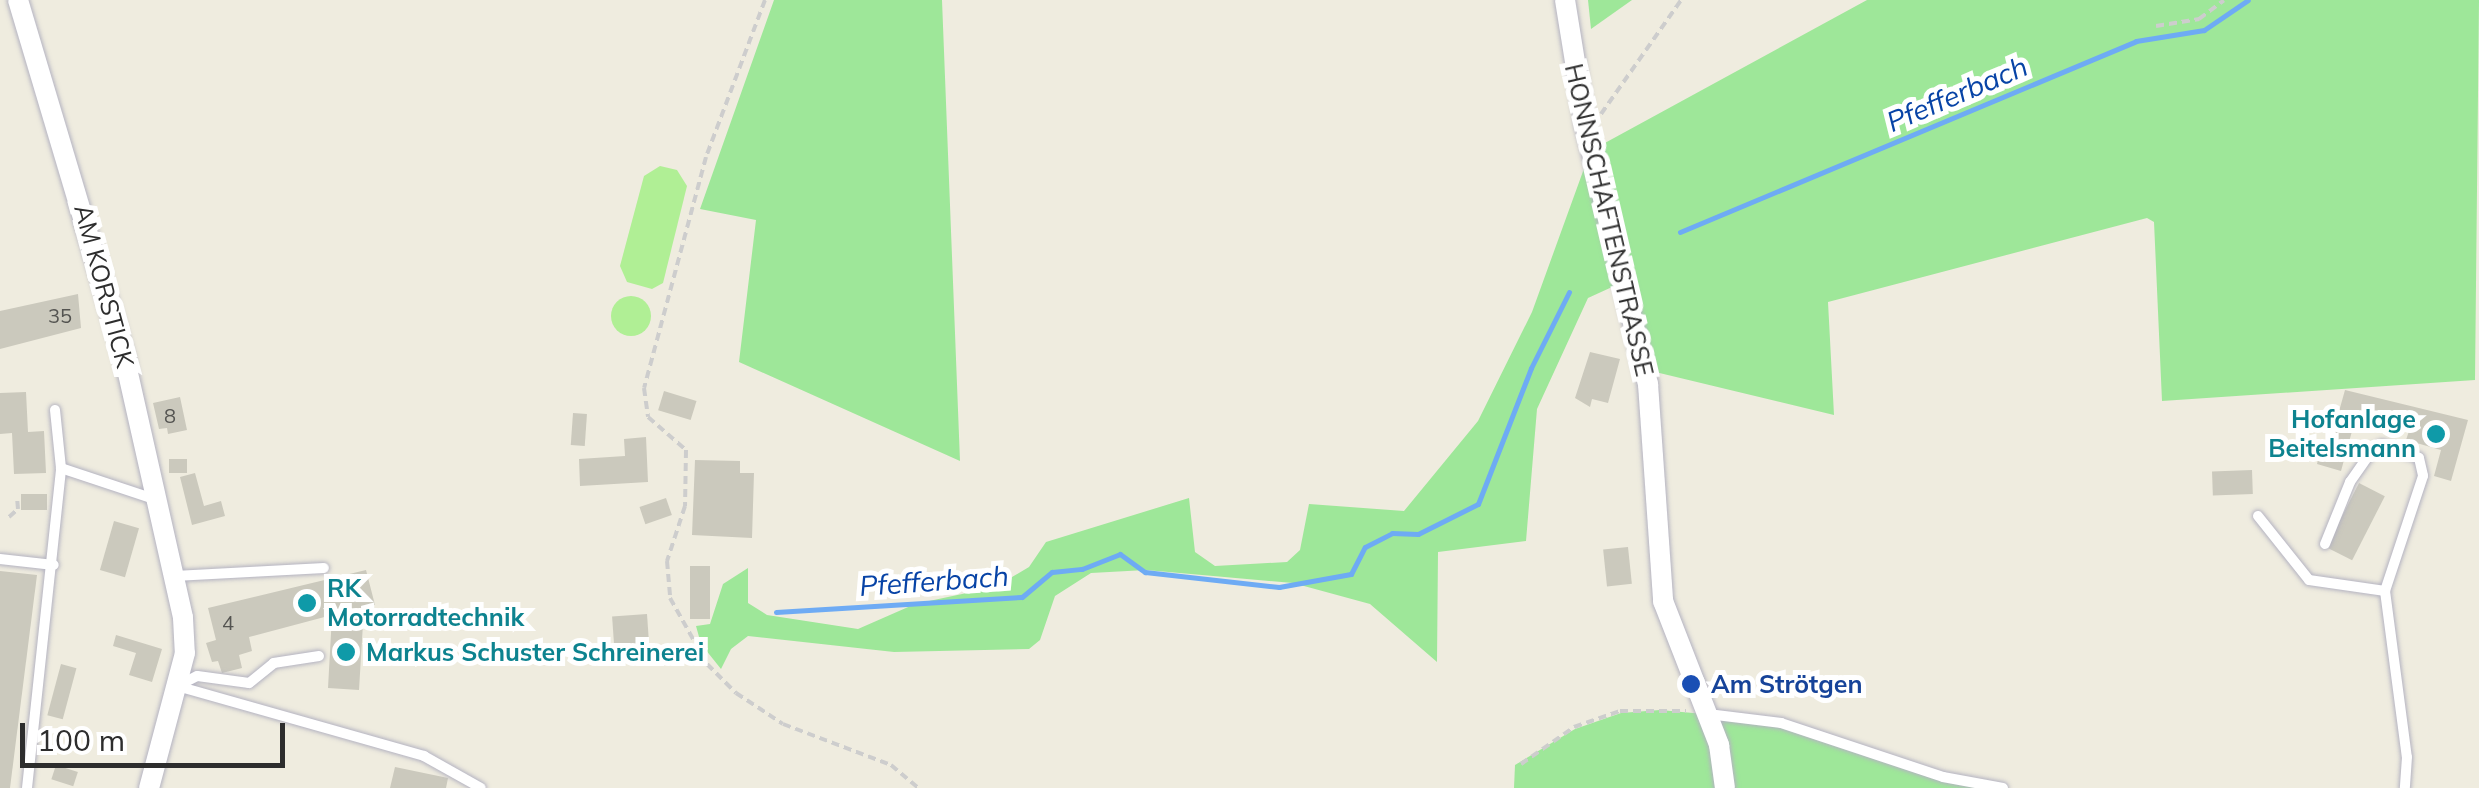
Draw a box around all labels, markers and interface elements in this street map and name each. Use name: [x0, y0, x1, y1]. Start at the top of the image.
water label: Pfefferbach: [1881, 49, 2033, 139]
street label: HONNSCHAFTENSTRASSE: [1558, 61, 1660, 379]
street label: AM KORSTICK: [68, 201, 140, 371]
house number: 35: [48, 303, 72, 327]
house number: 8: [164, 403, 176, 427]
place label: Hofanlage Beitelsmann: [2268, 405, 2416, 464]
marker: Hofanlage Beitelsmann: [2425, 423, 2447, 445]
water label: Pfefferbach: [858, 559, 1010, 603]
place label: RK Motorradtechnik: [327, 574, 524, 633]
marker: RK Motorradtechnik: [296, 592, 318, 614]
house number: 4: [222, 610, 234, 634]
place label: Markus Schuster Schreinerei: [366, 637, 704, 667]
marker: Markus Schuster Schreinerei: [335, 641, 357, 663]
place label: Am Strötgen: [1711, 669, 1863, 699]
marker: Am Strötgen: [1680, 673, 1702, 695]
scale bar: [25, 703, 290, 765]
text: 100 m: [37, 721, 125, 759]

